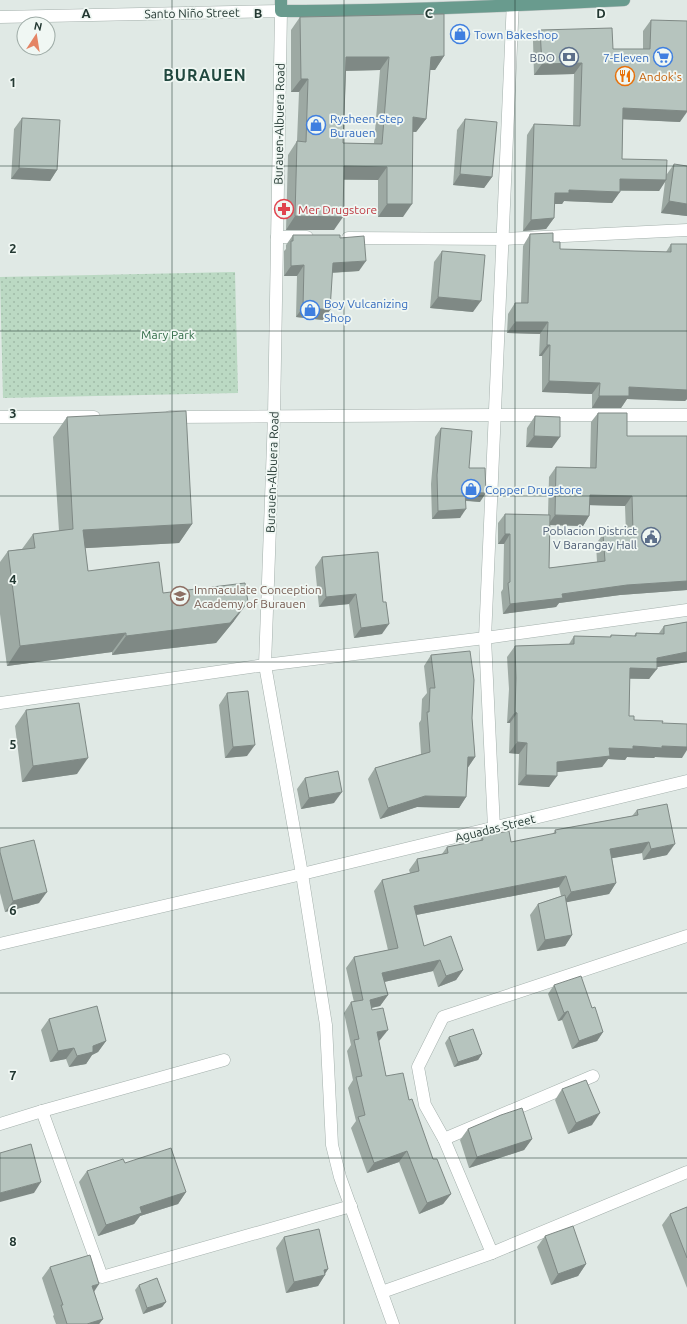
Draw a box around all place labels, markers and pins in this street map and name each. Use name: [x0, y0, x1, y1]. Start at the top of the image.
shop icon: Town Bakeshop: [449, 23, 471, 45]
place label: Town Bakeshop: [474, 28, 558, 41]
bank icon: BDO: [558, 46, 580, 68]
supermarket icon: 7-Eleven: [652, 46, 674, 68]
place label: BDO: [530, 51, 555, 64]
place label: 7-Eleven: [603, 51, 649, 64]
restaurant icon: Andok's: [614, 65, 636, 87]
place label: Andok's: [639, 70, 682, 83]
place label: Rysheen-Step Burauen: [330, 112, 404, 139]
shop icon: Rysheen-Step Burauen: [305, 114, 327, 136]
pharmacy icon: Mer Drugstore: [273, 198, 295, 220]
place label: Mer Drugstore: [298, 203, 377, 216]
place label: Boy Vulcanizing Shop: [324, 297, 408, 324]
shop icon: Boy Vulcanizing Shop: [299, 299, 321, 321]
shop icon: Copper Drugstore: [460, 478, 482, 500]
place label: Copper Drugstore: [485, 483, 582, 496]
place label: Poblacion District V Barangay Hall: [542, 524, 637, 551]
public building icon: Poblacion District V Barangay Hall: [640, 526, 662, 548]
place label: Immaculate Conception Academy of Burauen: [194, 583, 322, 610]
school or university icon: Immaculate Conception Academy of Burauen: [169, 585, 191, 607]

